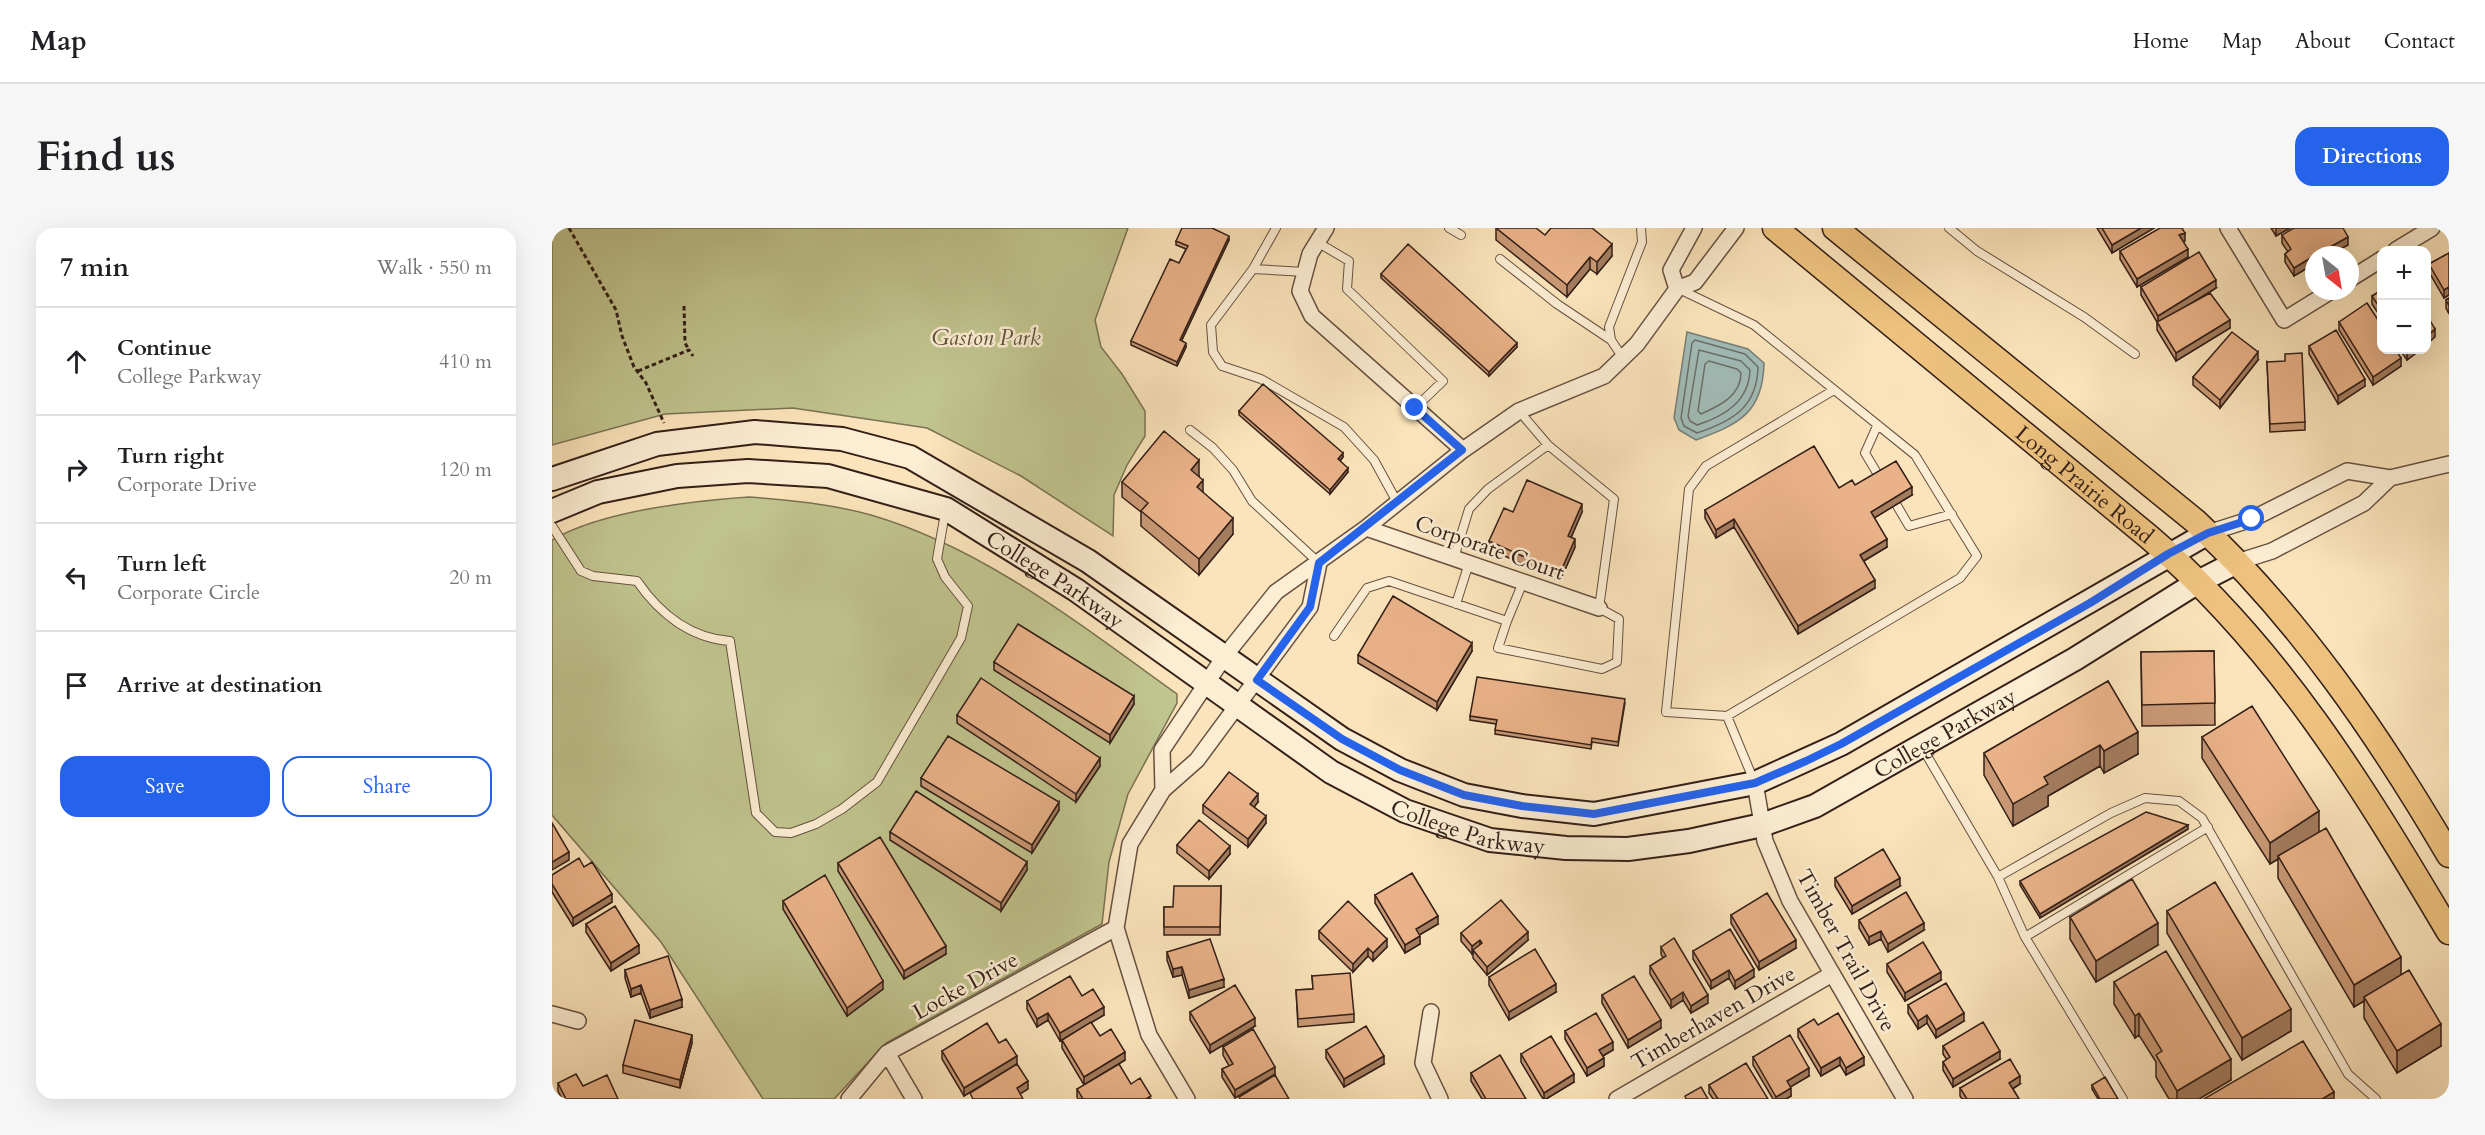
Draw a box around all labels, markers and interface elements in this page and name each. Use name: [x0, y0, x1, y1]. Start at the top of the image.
text: Map: [30, 22, 87, 60]
text: Home: [2133, 27, 2189, 56]
text: Map: [2222, 27, 2262, 56]
text: About: [2295, 27, 2351, 56]
text: Contact: [2384, 27, 2455, 56]
button: Directions: [2295, 127, 2449, 186]
text: Find us: [36, 128, 176, 185]
north arrow: [2305, 246, 2359, 300]
map controls: [2377, 246, 2431, 354]
button: +: [2377, 246, 2431, 300]
text: 7 min: [60, 250, 129, 285]
text: Walk · 550 m: [377, 254, 492, 281]
button: −: [2377, 300, 2431, 354]
park label: Gaston Park: [931, 323, 1041, 353]
text: Continue: [117, 333, 212, 363]
icon: ahead: [60, 345, 93, 378]
text: 410 m: [439, 348, 492, 375]
text: College Parkway: [117, 363, 262, 390]
route end: [1401, 394, 1427, 420]
street label: Long Prairie Road: [2009, 419, 2160, 551]
text: Turn right: [117, 441, 224, 471]
icon: right: [60, 453, 93, 486]
text: 120 m: [439, 456, 492, 483]
text: Corporate Drive: [117, 471, 257, 498]
route start: [2238, 505, 2264, 531]
street label: Corporate Court: [1411, 508, 1569, 588]
street label: College Parkway: [980, 524, 1130, 636]
text: Turn left: [117, 549, 206, 579]
icon: left: [60, 561, 93, 594]
text: 20 m: [449, 564, 492, 591]
text: Corporate Circle: [117, 579, 260, 606]
icon: arrive: [60, 669, 93, 702]
text: Arrive at destination: [117, 670, 322, 700]
street label: College Parkway: [1868, 681, 2022, 786]
button: Save: [60, 756, 270, 817]
button: Share: [282, 756, 492, 817]
street label: College Parkway: [1385, 792, 1547, 862]
street label: Timber Trail Drive: [1789, 864, 1903, 1037]
street label: Locke Drive: [907, 945, 1024, 1027]
street label: Timberhaven Drive: [1626, 959, 1801, 1077]

